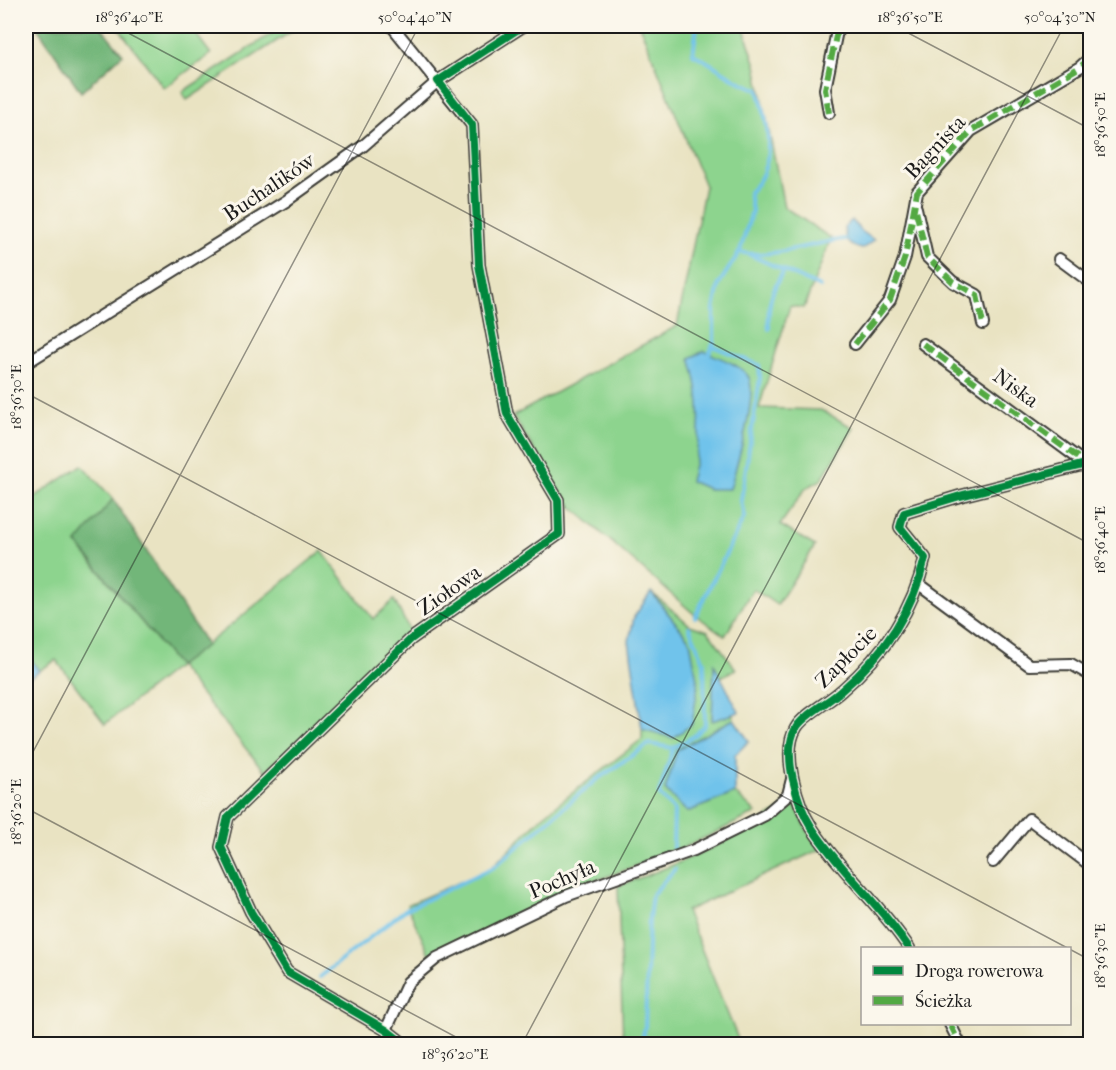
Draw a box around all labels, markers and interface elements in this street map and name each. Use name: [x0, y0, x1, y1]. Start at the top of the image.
text: 18°36'40"E: [95, 8, 163, 26]
text: 50°04'40"N: [378, 8, 453, 26]
text: 18°36'50"E: [877, 8, 943, 26]
text: 50°04'30"N: [1024, 8, 1097, 26]
text: 18°36'50"E: [1091, 92, 1109, 158]
street label: Bagnista: [900, 110, 971, 184]
street label: Buchalików: [219, 147, 320, 226]
text: 18°36'30"E: [7, 364, 25, 430]
street label: Niska: [989, 364, 1044, 413]
text: 18°36'40"E: [1091, 506, 1109, 574]
street label: Ziołowa: [413, 559, 485, 620]
street label: Zapłocie: [810, 621, 882, 693]
text: 18°36'20"E: [7, 779, 25, 845]
street label: Pochyła: [525, 854, 599, 904]
text: 18°36'30"E: [1091, 923, 1109, 989]
legend: [861, 947, 1071, 1025]
text: Droga rowerowa: [915, 961, 1044, 982]
text: Ścieżka: [915, 990, 973, 1012]
text: 18°36'20"E: [422, 1045, 488, 1063]

